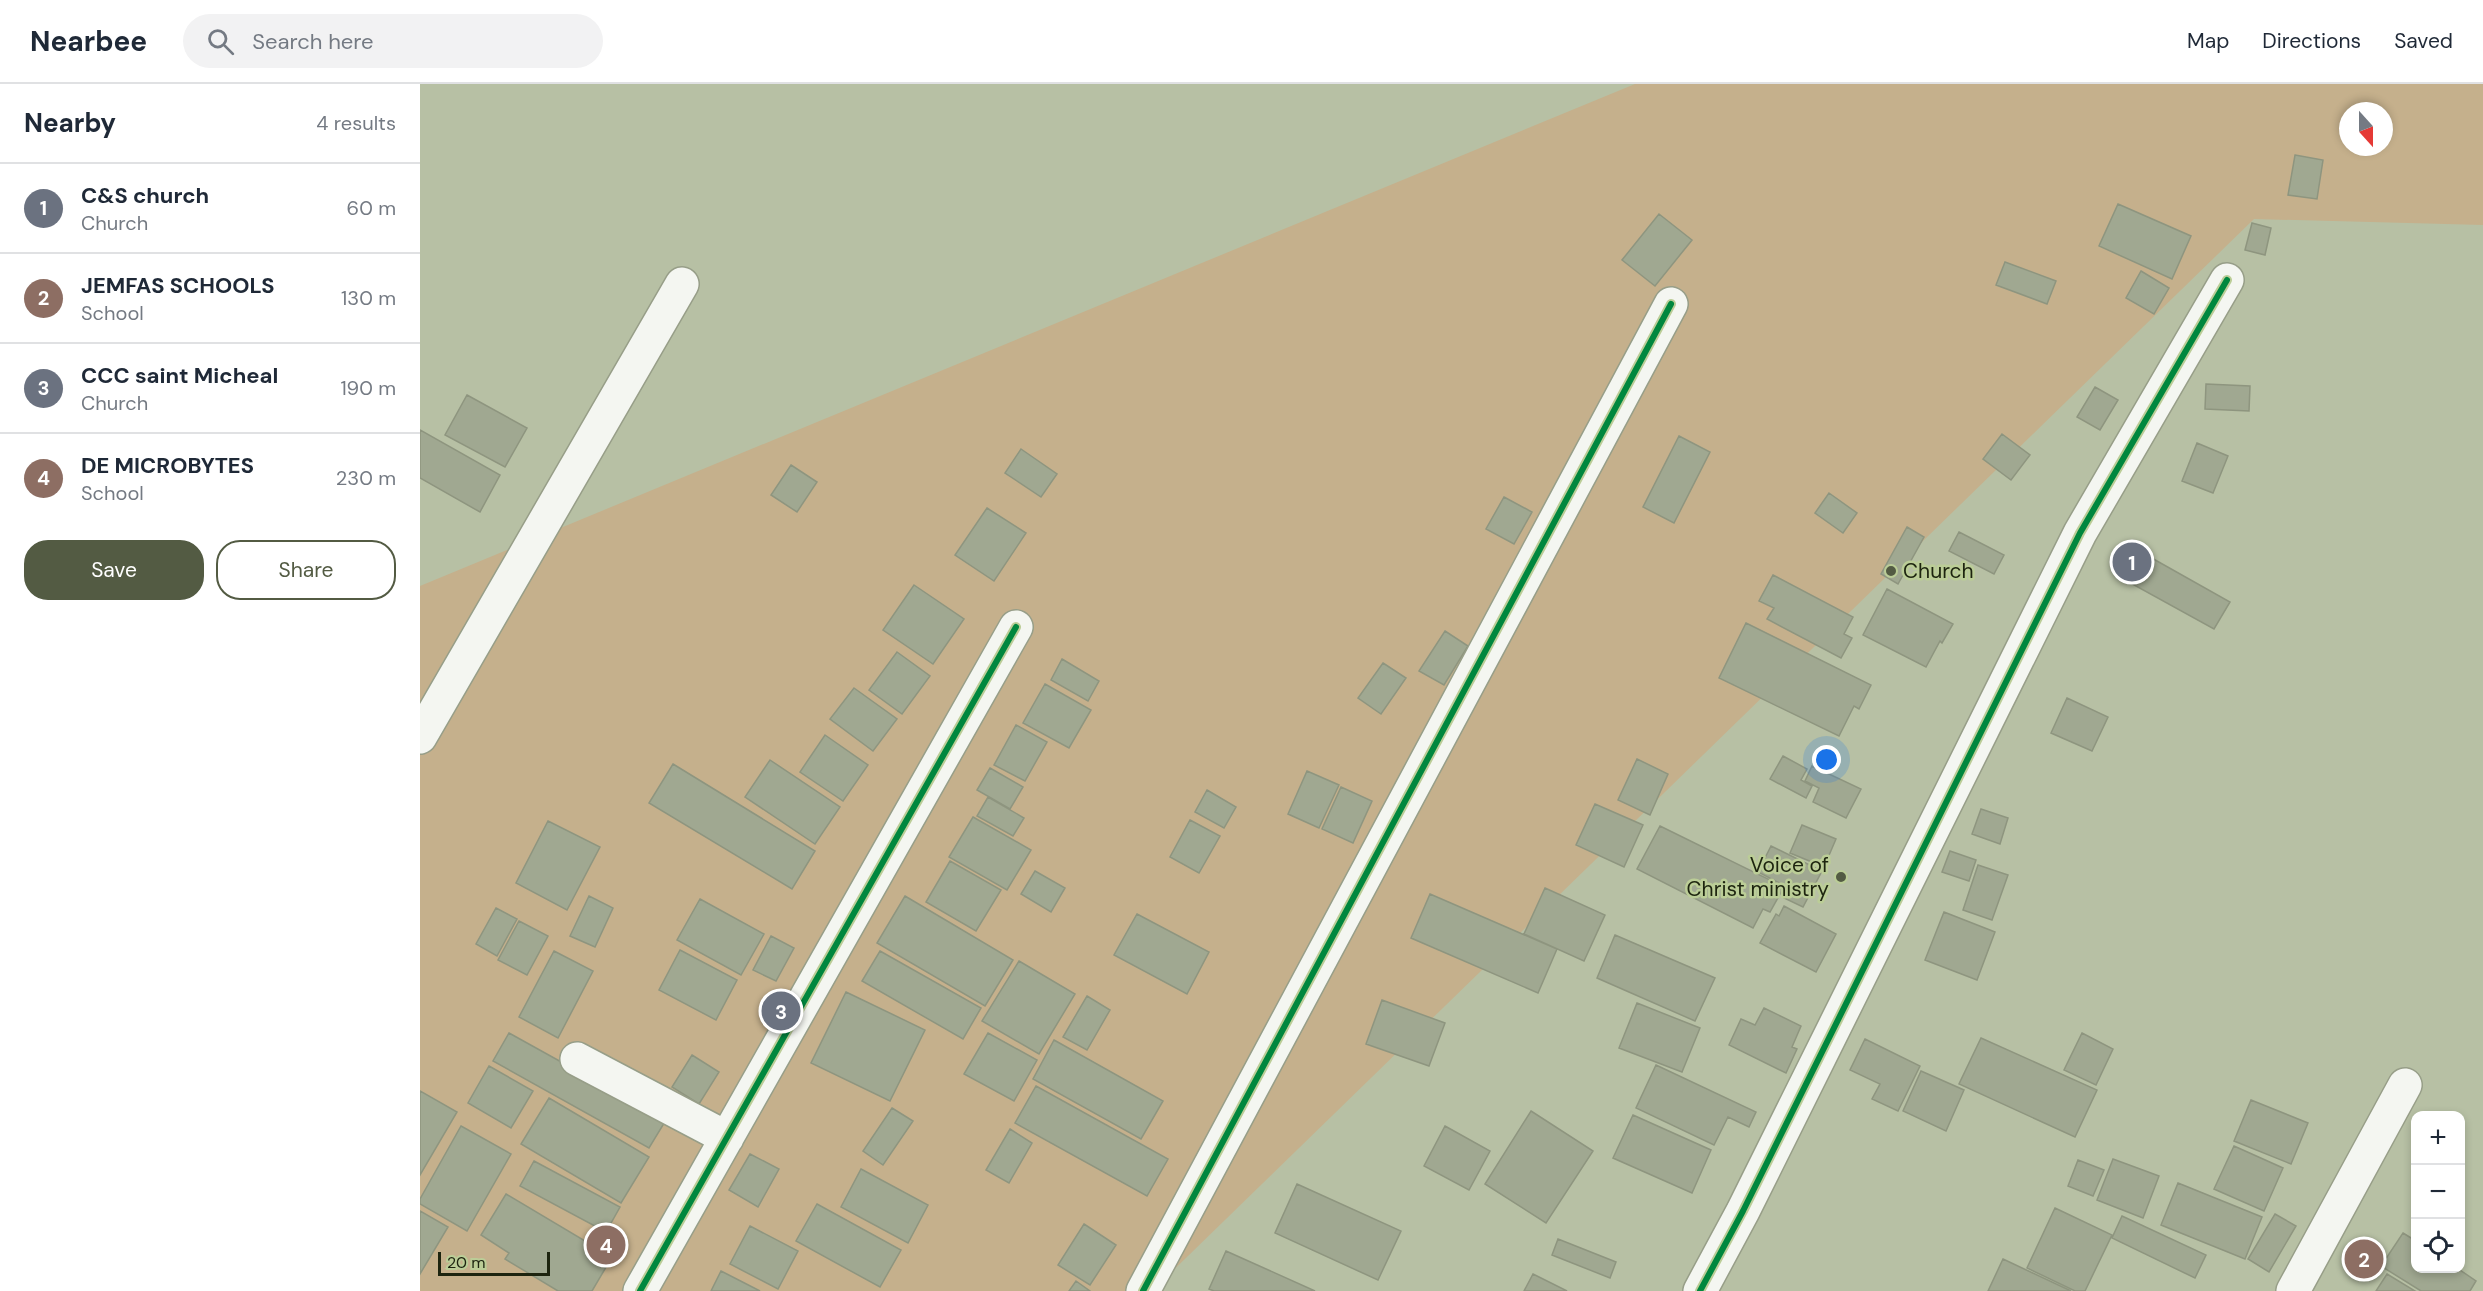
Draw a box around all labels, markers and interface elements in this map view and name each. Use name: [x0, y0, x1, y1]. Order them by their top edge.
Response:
search box: [183, 14, 603, 68]
text: Nearbee: [30, 23, 147, 60]
icon: search: [204, 25, 237, 58]
text: Search here: [252, 27, 374, 56]
text: Map: [2187, 27, 2229, 55]
text: Directions: [2262, 27, 2361, 55]
text: Saved: [2394, 27, 2453, 55]
north arrow: [2339, 102, 2393, 156]
text: Nearby: [24, 106, 116, 140]
text: 4 results: [316, 110, 396, 136]
text: C&S church: [81, 181, 209, 210]
text: 1: [40, 195, 47, 221]
text: 60 m: [347, 195, 396, 221]
text: Church: [81, 210, 148, 236]
text: JEMFAS SCHOOLS: [81, 271, 274, 300]
text: 2: [38, 285, 49, 311]
text: 130 m: [341, 285, 396, 311]
text: School: [81, 300, 144, 326]
text: CCC saint Micheal: [81, 361, 278, 390]
text: 3: [37, 375, 50, 401]
text: 190 m: [340, 375, 396, 401]
text: Church: [81, 390, 148, 416]
text: DE MICROBYTES: [81, 451, 254, 480]
text: 4: [37, 465, 50, 491]
text: 230 m: [336, 465, 396, 491]
text: School: [81, 480, 144, 506]
button: Save: [24, 540, 204, 600]
button: Share: [216, 540, 396, 600]
pin: 1: [2112, 540, 2152, 584]
place label: Church: [1903, 557, 1974, 585]
marker: Church: [1884, 564, 1898, 578]
your location: [1812, 745, 1841, 774]
place label: Voice of Christ ministry: [1687, 851, 1829, 903]
marker: Voice of Christ ministry: [1834, 870, 1848, 884]
pin: 3: [762, 988, 800, 1034]
map controls: [2411, 1111, 2465, 1273]
button: +: [2411, 1111, 2465, 1165]
button: −: [2411, 1165, 2465, 1219]
button: locate: [2411, 1219, 2465, 1273]
pin: 4: [586, 1222, 626, 1268]
pin: 2: [2344, 1236, 2384, 1282]
scale bar: [438, 1249, 550, 1276]
text: 20 m: [447, 1252, 486, 1273]

